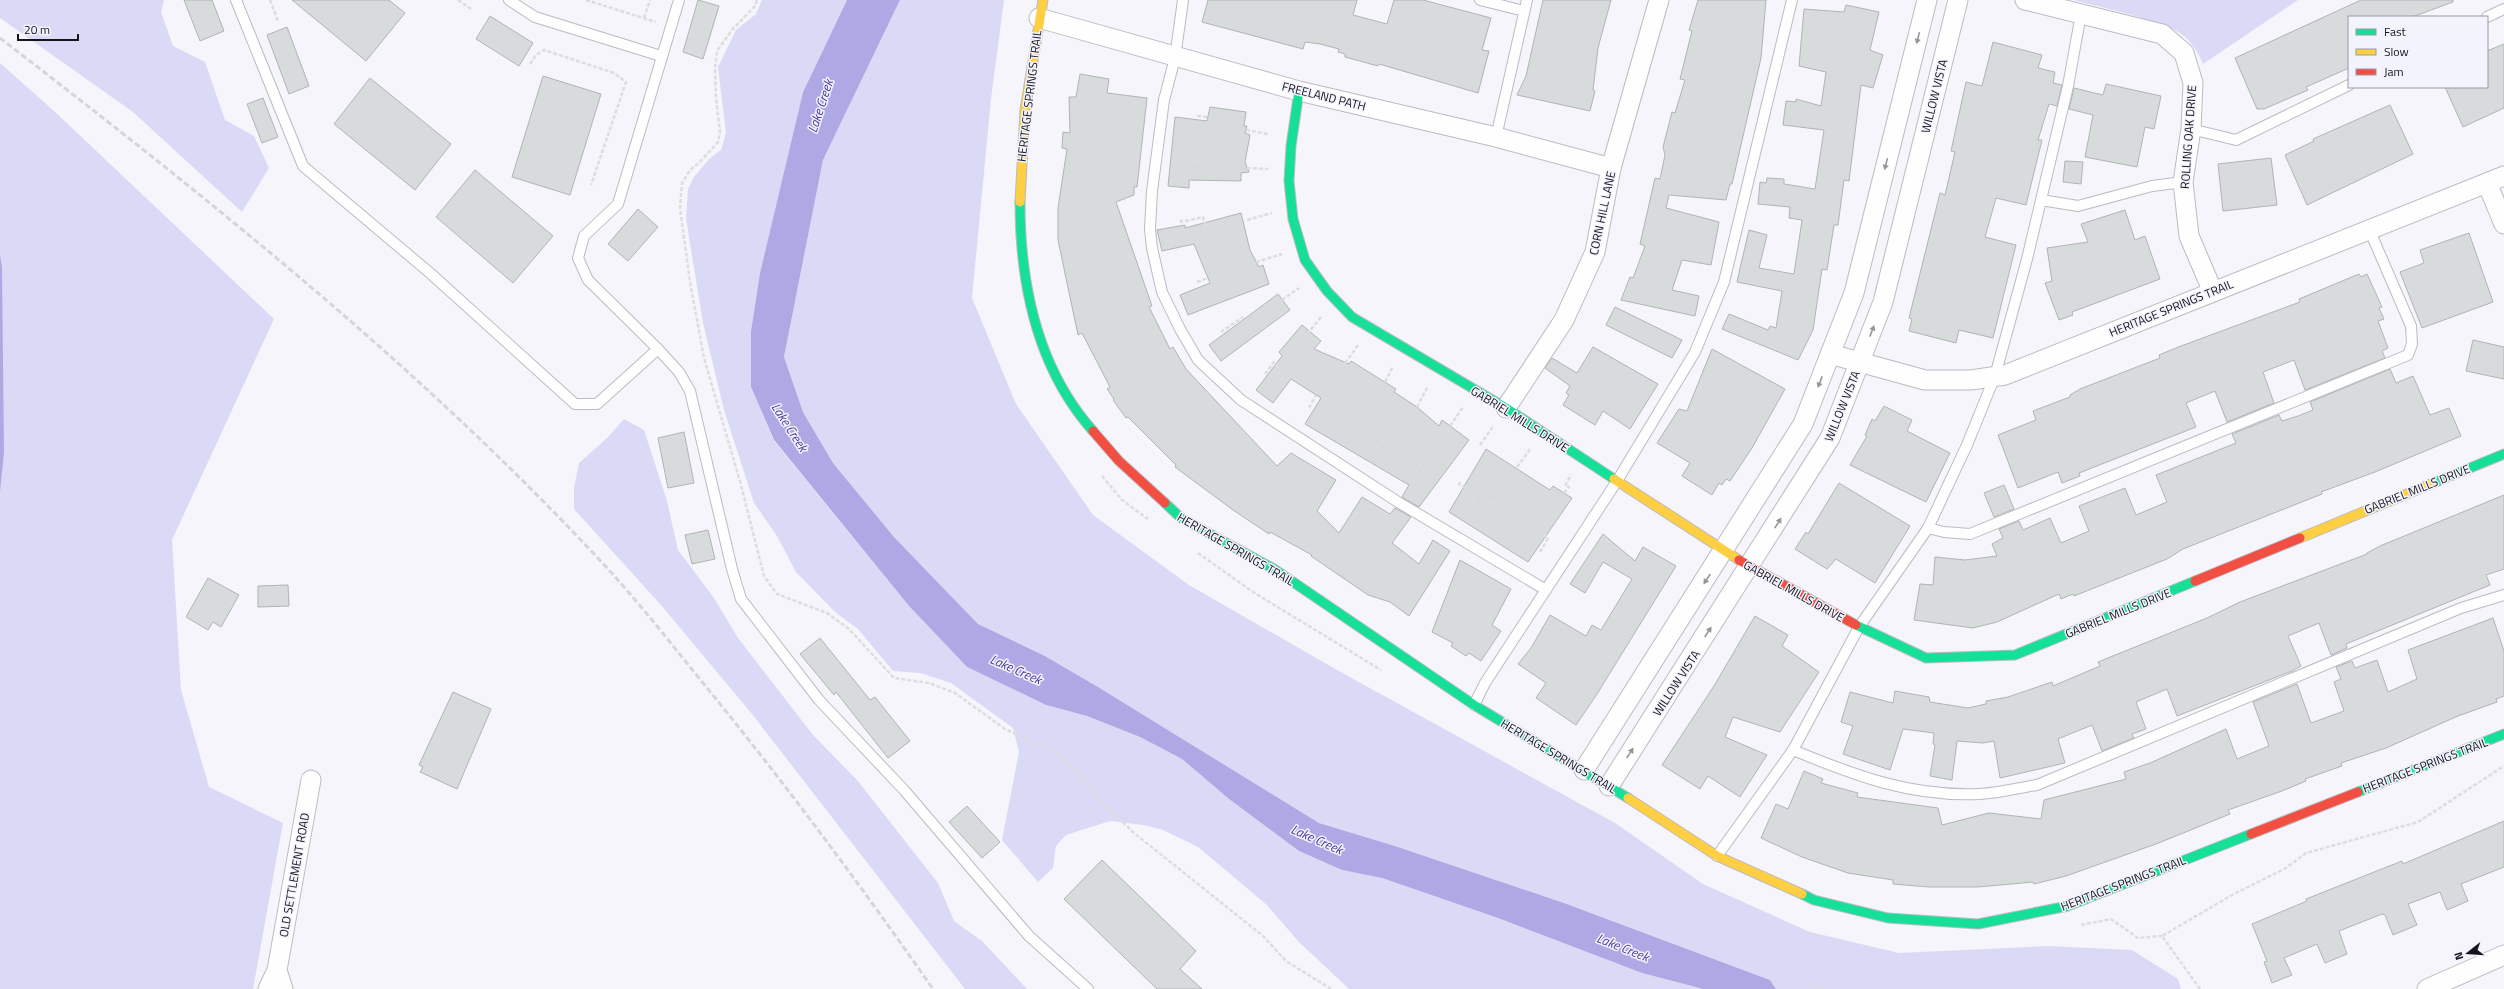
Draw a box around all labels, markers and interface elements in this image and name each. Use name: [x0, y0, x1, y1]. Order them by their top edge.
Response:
scale bar: [18, 16, 78, 42]
legend: [2348, 16, 2488, 88]
text: 20 m: [24, 20, 50, 39]
text: Fast: [2384, 22, 2407, 41]
street label: HERITAGE SPRINGS TRAIL: [1011, 29, 1047, 163]
one-way arrow: [1915, 32, 1921, 44]
text: Slow: [2384, 42, 2409, 61]
street label: WILLOW VISTA: [1916, 57, 1952, 135]
text: Jam: [2384, 62, 2404, 81]
water label: Lake Creek: [802, 75, 839, 135]
street label: FREELAND PATH: [1280, 76, 1368, 116]
street label: ROLLING OAK DRIVE: [2175, 84, 2201, 190]
one-way arrow: [1883, 158, 1889, 170]
street label: CORN HILL LANE: [1584, 169, 1620, 257]
street label: HERITAGE SPRINGS TRAIL: [2106, 274, 2236, 342]
one-way arrow: [1869, 325, 1875, 337]
street label: WILLOW VISTA: [1819, 368, 1865, 444]
one-way arrow: [1816, 376, 1822, 388]
street label: GABRIEL MILLS DRIVE: [1467, 381, 1573, 457]
water label: Lake Creek: [767, 399, 815, 457]
street label: GABRIEL MILLS DRIVE: [2361, 459, 2473, 519]
street label: HERITAGE SPRINGS TRAIL: [1174, 508, 1298, 590]
one-way arrow: [1774, 518, 1782, 528]
street label: GABRIEL MILLS DRIVE: [1740, 555, 1848, 627]
one-way arrow: [1703, 574, 1711, 584]
street label: GABRIEL MILLS DRIVE: [2062, 583, 2174, 643]
one-way arrow: [1705, 627, 1712, 638]
street label: WILLOW VISTA: [1648, 646, 1704, 720]
water label: Lake Creek: [987, 649, 1047, 690]
street label: HERITAGE SPRINGS TRAIL: [1497, 714, 1621, 798]
street label: HERITAGE SPRINGS TRAIL: [2360, 732, 2491, 798]
one-way arrow: [1627, 748, 1634, 759]
street label: OLD SETTLEMENT ROAD: [274, 811, 314, 939]
water label: Lake Creek: [1288, 819, 1348, 860]
street label: HERITAGE SPRINGS TRAIL: [2058, 850, 2189, 916]
water label: Lake Creek: [1594, 927, 1654, 967]
north arrow: [2448, 933, 2488, 973]
text: N: [2450, 950, 2467, 962]

